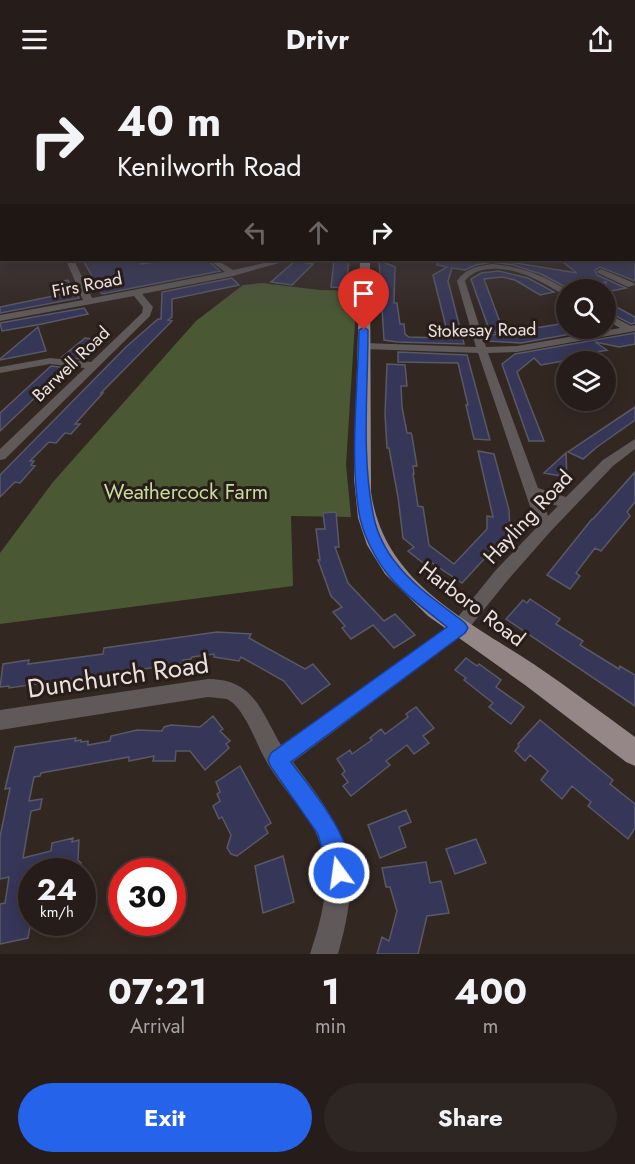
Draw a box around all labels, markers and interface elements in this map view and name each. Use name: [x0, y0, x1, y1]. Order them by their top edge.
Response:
text: Drivr: [286, 20, 349, 59]
icon: menu: [18, 23, 51, 56]
icon: share: [584, 23, 617, 56]
text: 40 m: [117, 91, 221, 152]
icon: right: [18, 102, 96, 180]
text: Kenilworth Road: [117, 147, 302, 186]
icon: left: [239, 216, 272, 249]
icon: ahead: [302, 216, 335, 249]
icon: right: [365, 216, 398, 249]
street label: Firs Road: [50, 265, 124, 305]
pin: [338, 268, 389, 330]
icon: arrive: [347, 277, 380, 310]
map controls: [556, 279, 616, 411]
button: search: [556, 279, 616, 339]
street label: Stokesay Road: [427, 316, 537, 344]
street label: Barwell Road: [26, 320, 116, 408]
button: layers: [556, 351, 616, 411]
street label: Hayling Road: [476, 463, 580, 571]
park label: Weathercock Farm: [104, 477, 268, 507]
street label: Harboro Road: [413, 554, 531, 654]
street label: Dunchurch Road: [25, 644, 211, 708]
position arrow: [307, 841, 371, 905]
speed limit sign: 30: [108, 858, 186, 936]
text: 24: [37, 868, 77, 911]
text: km/h: [40, 901, 74, 923]
text: 07:21: [108, 965, 207, 1017]
text: 1: [321, 965, 340, 1017]
text: 400: [454, 965, 527, 1017]
text: Arrival: [130, 1012, 185, 1041]
text: min: [315, 1012, 346, 1041]
text: m: [483, 1012, 498, 1041]
button: Exit: [18, 1083, 312, 1152]
button: Share: [324, 1083, 617, 1152]

